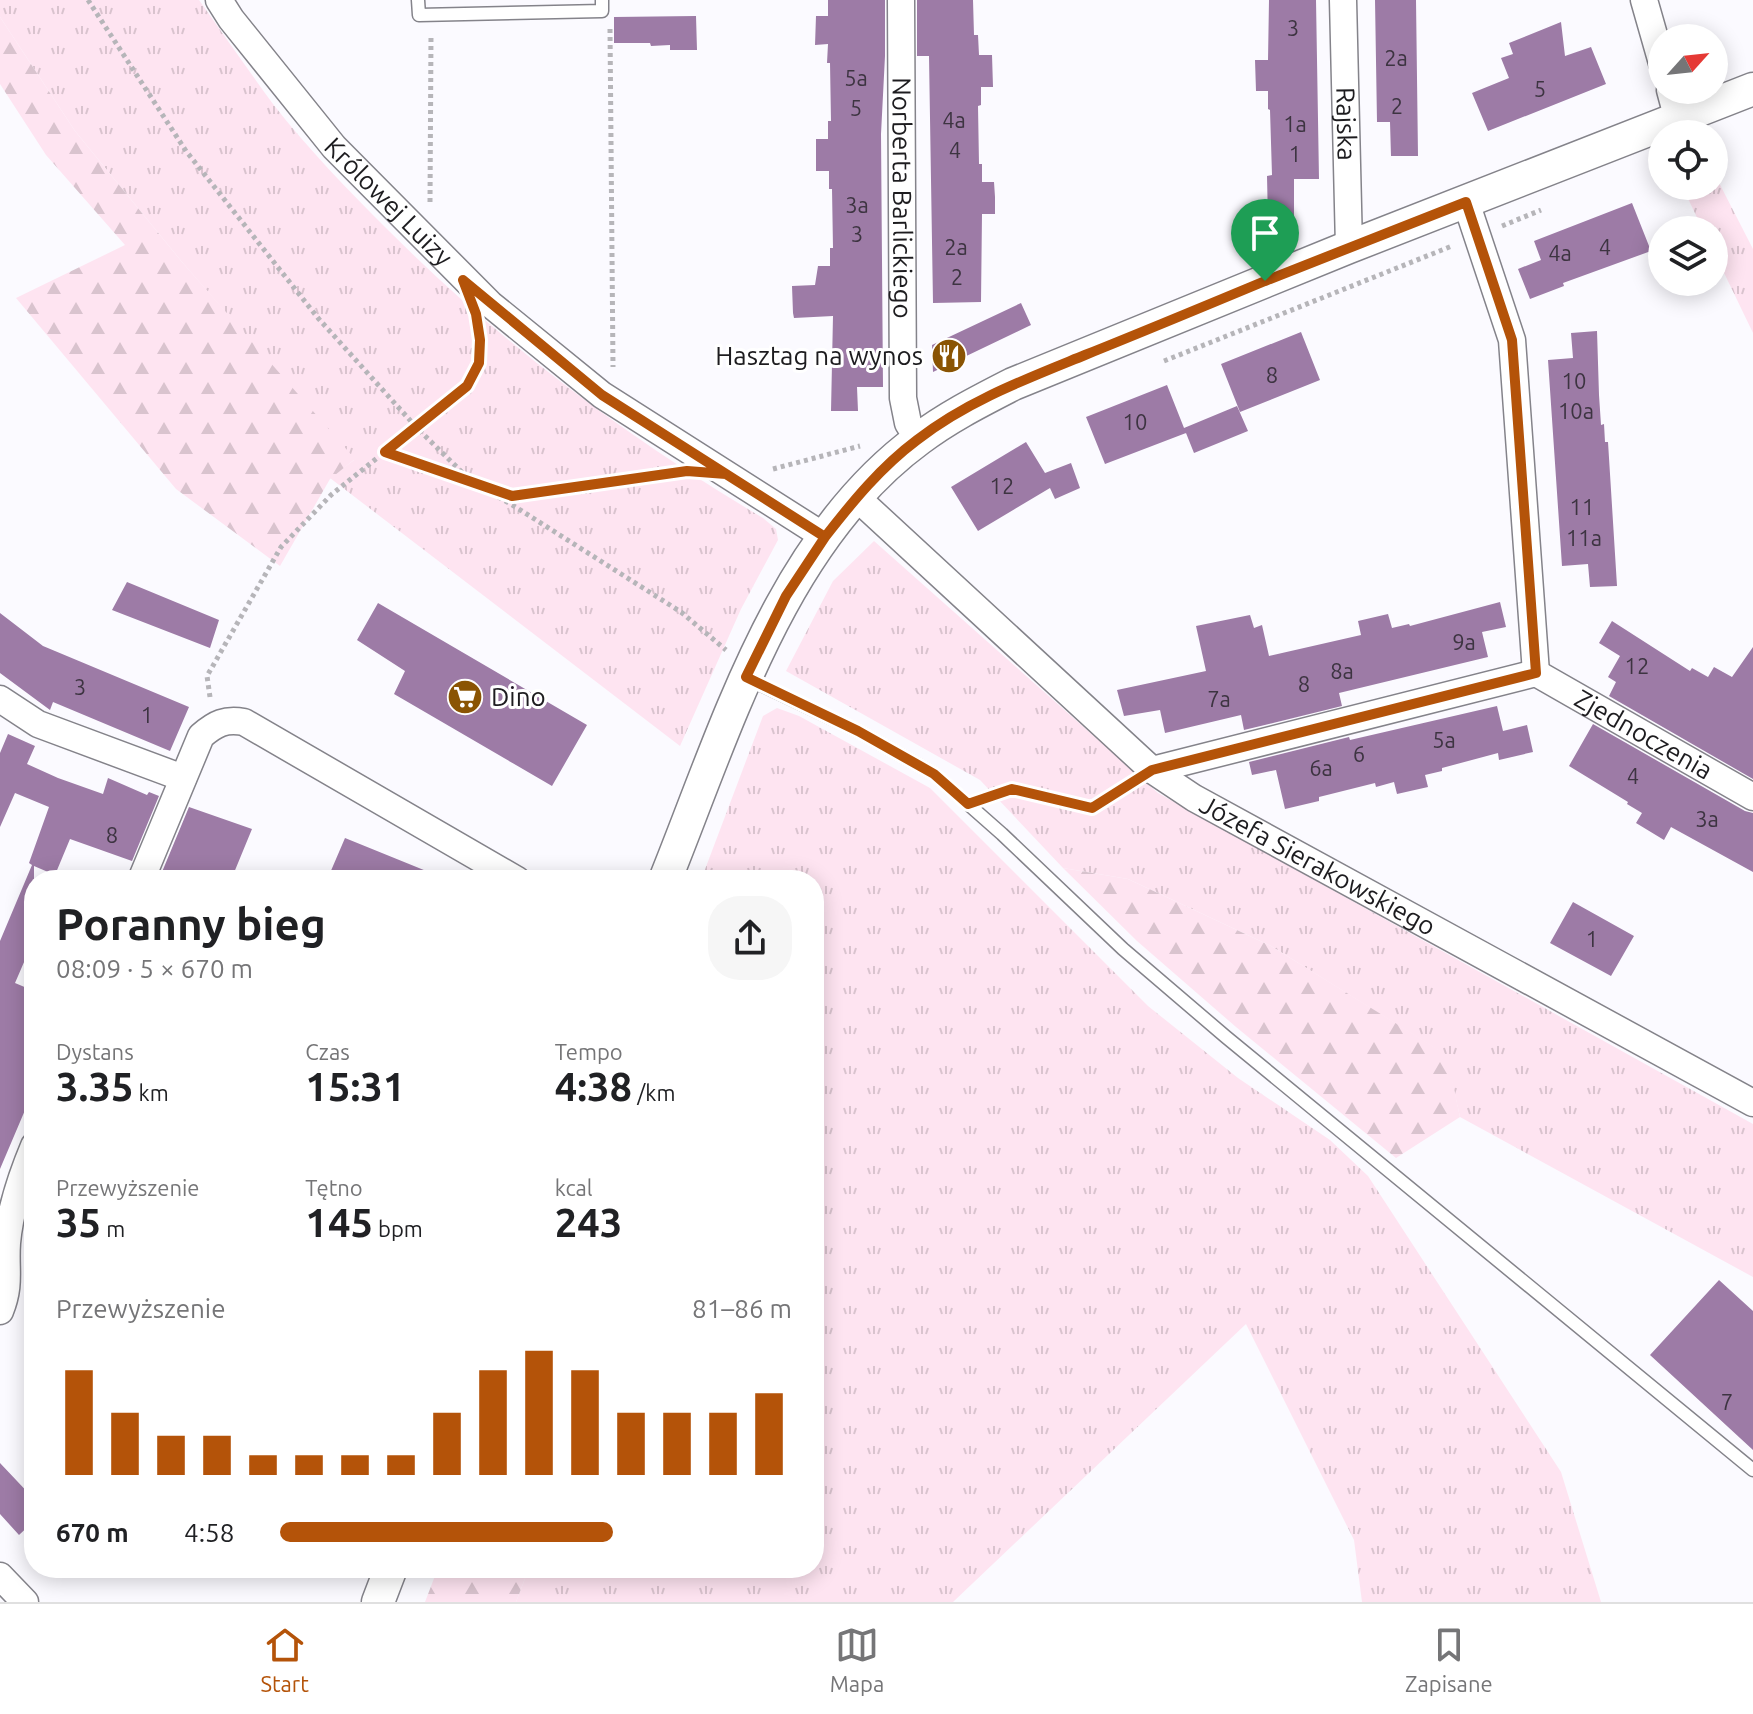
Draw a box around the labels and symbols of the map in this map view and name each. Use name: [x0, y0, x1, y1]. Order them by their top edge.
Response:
house number: 3: [1287, 15, 1299, 40]
north arrow: [1648, 24, 1728, 104]
house number: 2a: [1384, 45, 1408, 70]
house number: 5a: [844, 65, 868, 90]
house number: 5: [1534, 76, 1546, 101]
street label: Norberta Barlickiego: [887, 77, 918, 319]
street label: Rajska: [1331, 87, 1362, 161]
house number: 2: [1391, 93, 1403, 118]
house number: 5: [850, 95, 862, 120]
house number: 4a: [942, 107, 966, 132]
house number: 1a: [1283, 111, 1307, 136]
street label: Królowej Luizy: [319, 131, 459, 271]
house number: 4: [949, 137, 961, 162]
house number: 1: [1289, 141, 1301, 166]
house number: 3a: [845, 192, 869, 217]
pin: [1231, 199, 1299, 281]
house number: 3: [851, 221, 863, 246]
house number: 2a: [944, 234, 968, 259]
house number: 4: [1599, 234, 1611, 259]
house number: 4a: [1548, 240, 1572, 265]
house number: 2: [951, 264, 963, 289]
restaurant icon: Hasztag na wynos: [930, 337, 968, 375]
place label: Hasztag na wynos: [715, 341, 923, 370]
house number: 8: [1266, 362, 1278, 387]
house number: 10: [1562, 368, 1586, 393]
house number: 10a: [1558, 398, 1594, 423]
house number: 10: [1123, 409, 1147, 434]
house number: 12: [990, 473, 1014, 498]
house number: 11: [1570, 494, 1594, 519]
house number: 11a: [1566, 525, 1602, 550]
house number: 9a: [1452, 629, 1476, 654]
house number: 12: [1625, 653, 1649, 678]
house number: 8a: [1330, 658, 1354, 683]
house number: 8: [1298, 671, 1310, 696]
house number: 3: [74, 674, 86, 699]
supermarket icon: Dino: [446, 678, 484, 716]
place label: Dino: [491, 682, 546, 711]
street label: Zjednoczenia: [1570, 683, 1718, 785]
house number: 7a: [1207, 686, 1231, 711]
house number: 1: [141, 702, 153, 727]
house number: 5a: [1432, 727, 1456, 752]
house number: 6: [1353, 741, 1365, 766]
house number: 6a: [1309, 755, 1333, 780]
house number: 4: [1627, 763, 1639, 788]
street label: Józefa Sierakowskiego: [1195, 789, 1441, 941]
house number: 3a: [1695, 806, 1719, 831]
house number: 8: [106, 822, 118, 847]
house number: 1: [1586, 926, 1598, 951]
house number: 7: [1721, 1389, 1733, 1414]

